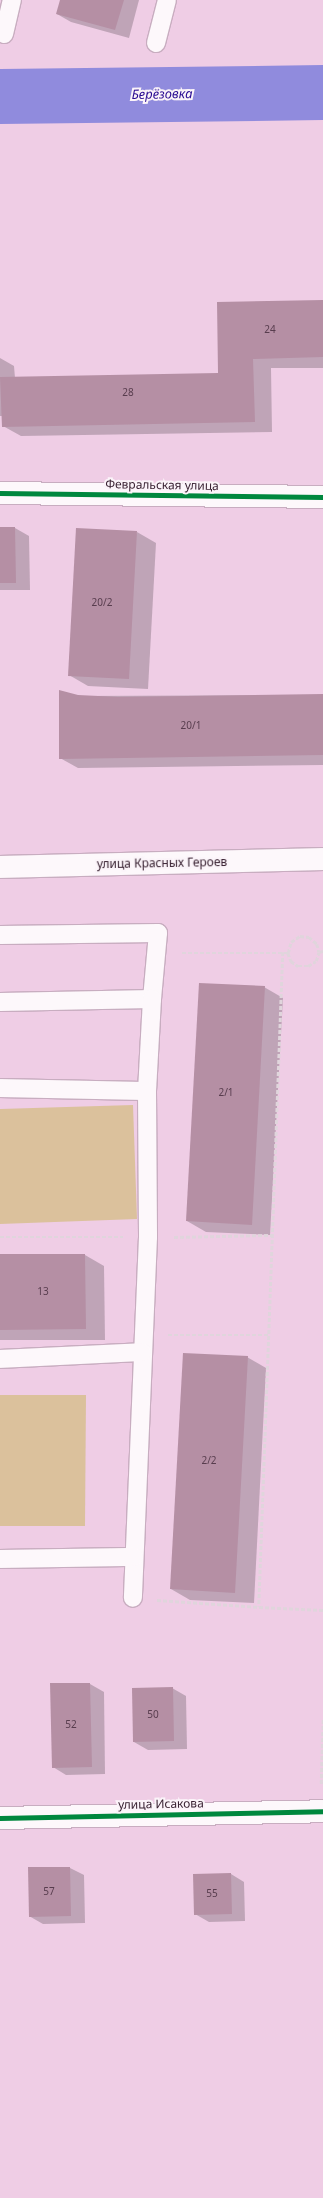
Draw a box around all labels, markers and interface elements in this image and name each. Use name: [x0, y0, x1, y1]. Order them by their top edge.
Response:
water label: Берёзовка: [131, 86, 193, 102]
house number: 24: [264, 324, 276, 336]
house number: 28: [122, 387, 134, 399]
street label: Февральская улица: [105, 477, 219, 493]
house number: 20/2: [92, 597, 112, 609]
house number: 20/1: [181, 720, 201, 732]
street label: улица Красных Героев: [97, 855, 227, 871]
house number: 2/1: [218, 1087, 234, 1099]
house number: 13: [37, 1286, 49, 1298]
house number: 2/2: [201, 1455, 217, 1467]
house number: 50: [147, 1709, 159, 1721]
house number: 52: [65, 1719, 77, 1731]
street label: улица Исакова: [118, 1796, 204, 1812]
house number: 57: [43, 1886, 55, 1898]
house number: 55: [206, 1888, 218, 1900]

